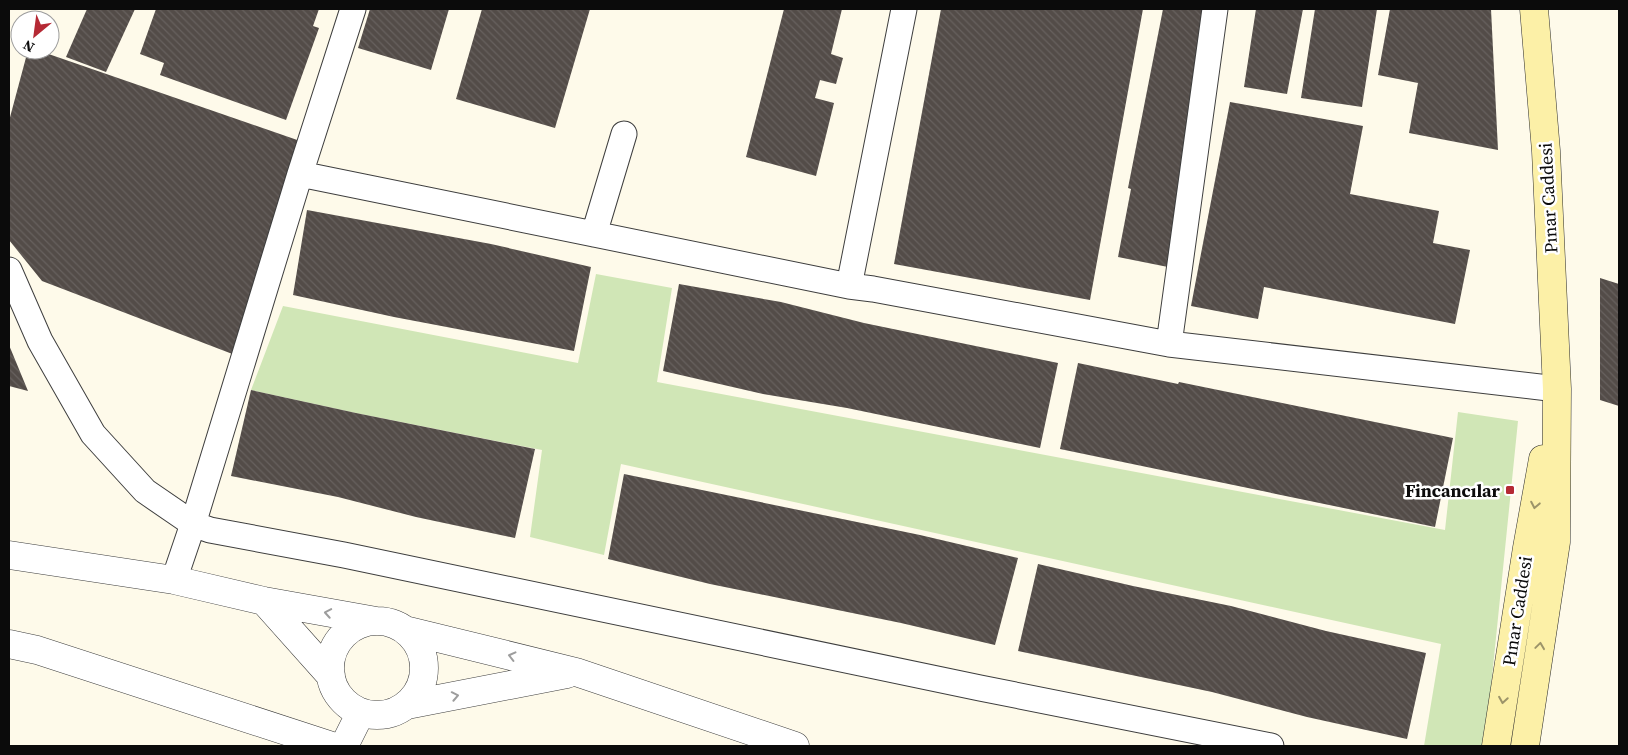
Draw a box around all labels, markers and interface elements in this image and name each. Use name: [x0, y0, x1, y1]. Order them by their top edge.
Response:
north arrow: [10, 10, 60, 60]
text: N: [19, 35, 38, 58]
street label: Pınar Caddesi: [1533, 142, 1563, 254]
place label: Fincancılar: [1405, 478, 1501, 503]
marker: Fincancılar: [1504, 484, 1516, 496]
one-way arrow: [1530, 501, 1540, 510]
street label: Pınar Caddesi: [1496, 554, 1538, 668]
one-way arrow: [324, 608, 333, 618]
one-way arrow: [1535, 642, 1545, 650]
one-way arrow: [508, 652, 516, 662]
one-way arrow: [450, 691, 459, 702]
one-way arrow: [1498, 697, 1509, 705]

